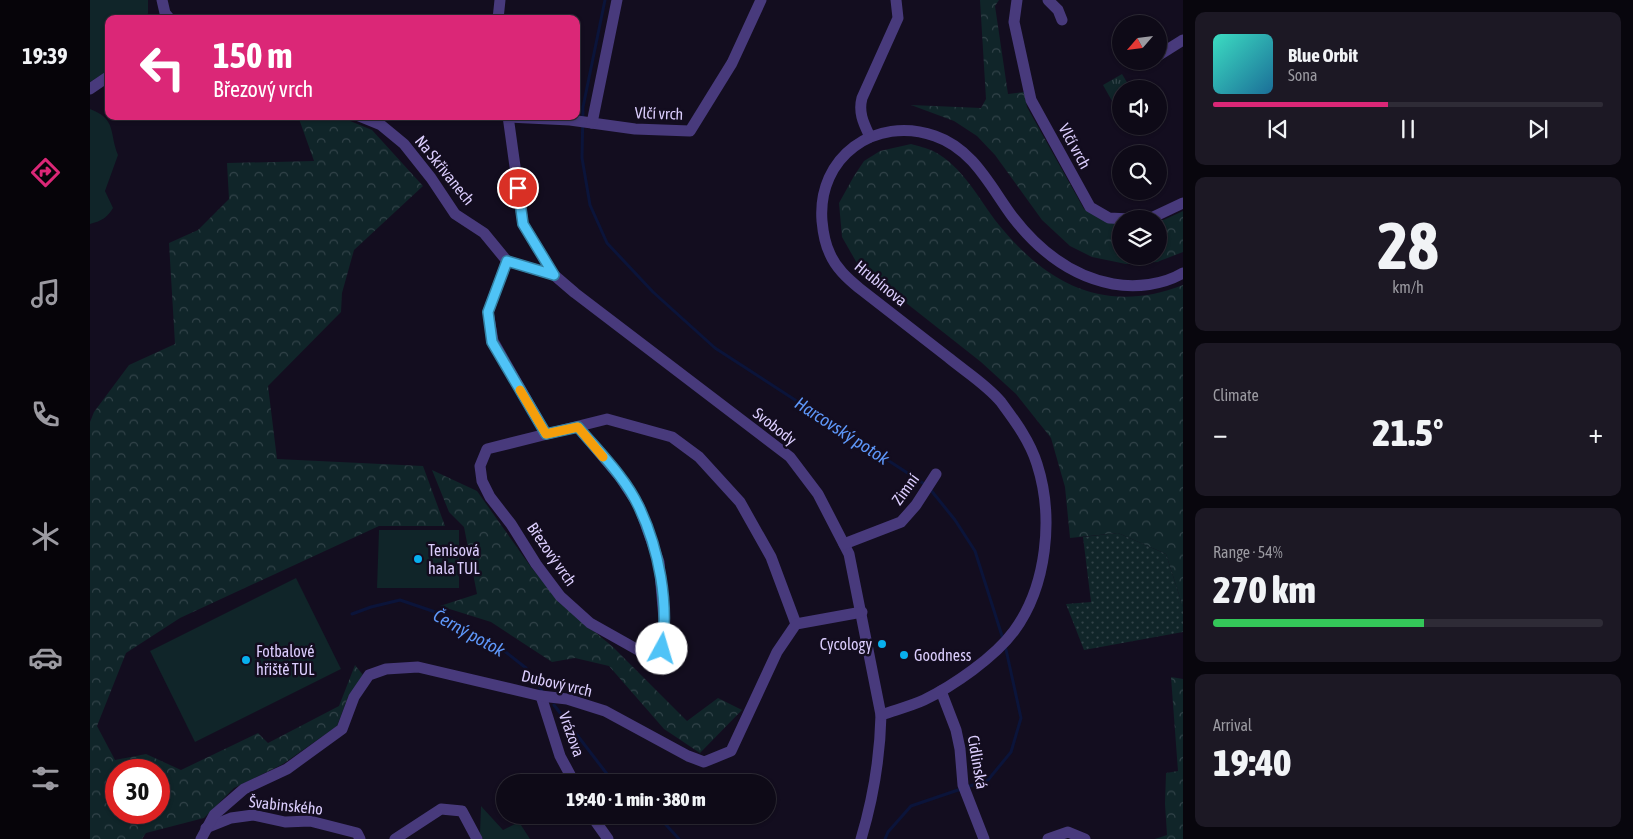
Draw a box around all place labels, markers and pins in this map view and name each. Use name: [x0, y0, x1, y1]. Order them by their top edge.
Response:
pin: [497, 167, 539, 209]
place label: Tenisová hala TUL: [428, 541, 481, 577]
marker: Tenisová hala TUL: [412, 553, 424, 565]
place label: Cycology: [820, 635, 872, 654]
marker: Cycology: [876, 638, 888, 650]
place label: Fotbalové hřiště TUL: [256, 642, 315, 678]
place label: Goodness: [914, 646, 972, 664]
marker: Goodness: [898, 649, 910, 661]
marker: Fotbalové hřiště TUL: [240, 654, 252, 666]

